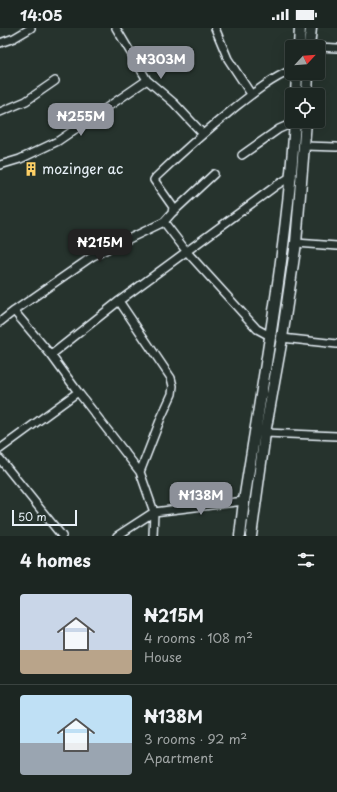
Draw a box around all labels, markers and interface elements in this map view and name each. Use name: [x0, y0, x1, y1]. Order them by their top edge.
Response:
text: 14:05: [20, 3, 63, 26]
north arrow: [285, 40, 325, 80]
map controls: [285, 40, 325, 128]
pin: ₦303M: [133, 46, 189, 80]
text: ₦303M: [136, 49, 186, 68]
button: locate: [285, 88, 325, 128]
pin: ₦255M: [53, 103, 109, 137]
text: ₦255M: [57, 106, 105, 125]
place label: mozinger ac: [42, 158, 123, 179]
building icon: mozinger ac: [23, 161, 39, 177]
pin: ₦215M: [72, 229, 128, 263]
text: ₦215M: [77, 232, 123, 251]
pin: ₦138M: [173, 482, 229, 516]
text: ₦138M: [179, 485, 223, 504]
scale bar: [12, 508, 77, 527]
text: 50 m: [18, 508, 47, 525]
text: 4 homes: [20, 547, 91, 573]
icon: filters: [295, 549, 317, 571]
text: ₦215M: [144, 602, 204, 628]
icon: home: [52, 610, 100, 658]
text: 4 rooms · 108 m²: [144, 628, 253, 647]
text: House: [144, 647, 182, 666]
text: ₦138M: [144, 703, 203, 729]
icon: home: [52, 711, 100, 759]
text: 3 rooms · 92 m²: [144, 729, 247, 748]
text: Apartment: [144, 748, 213, 767]

